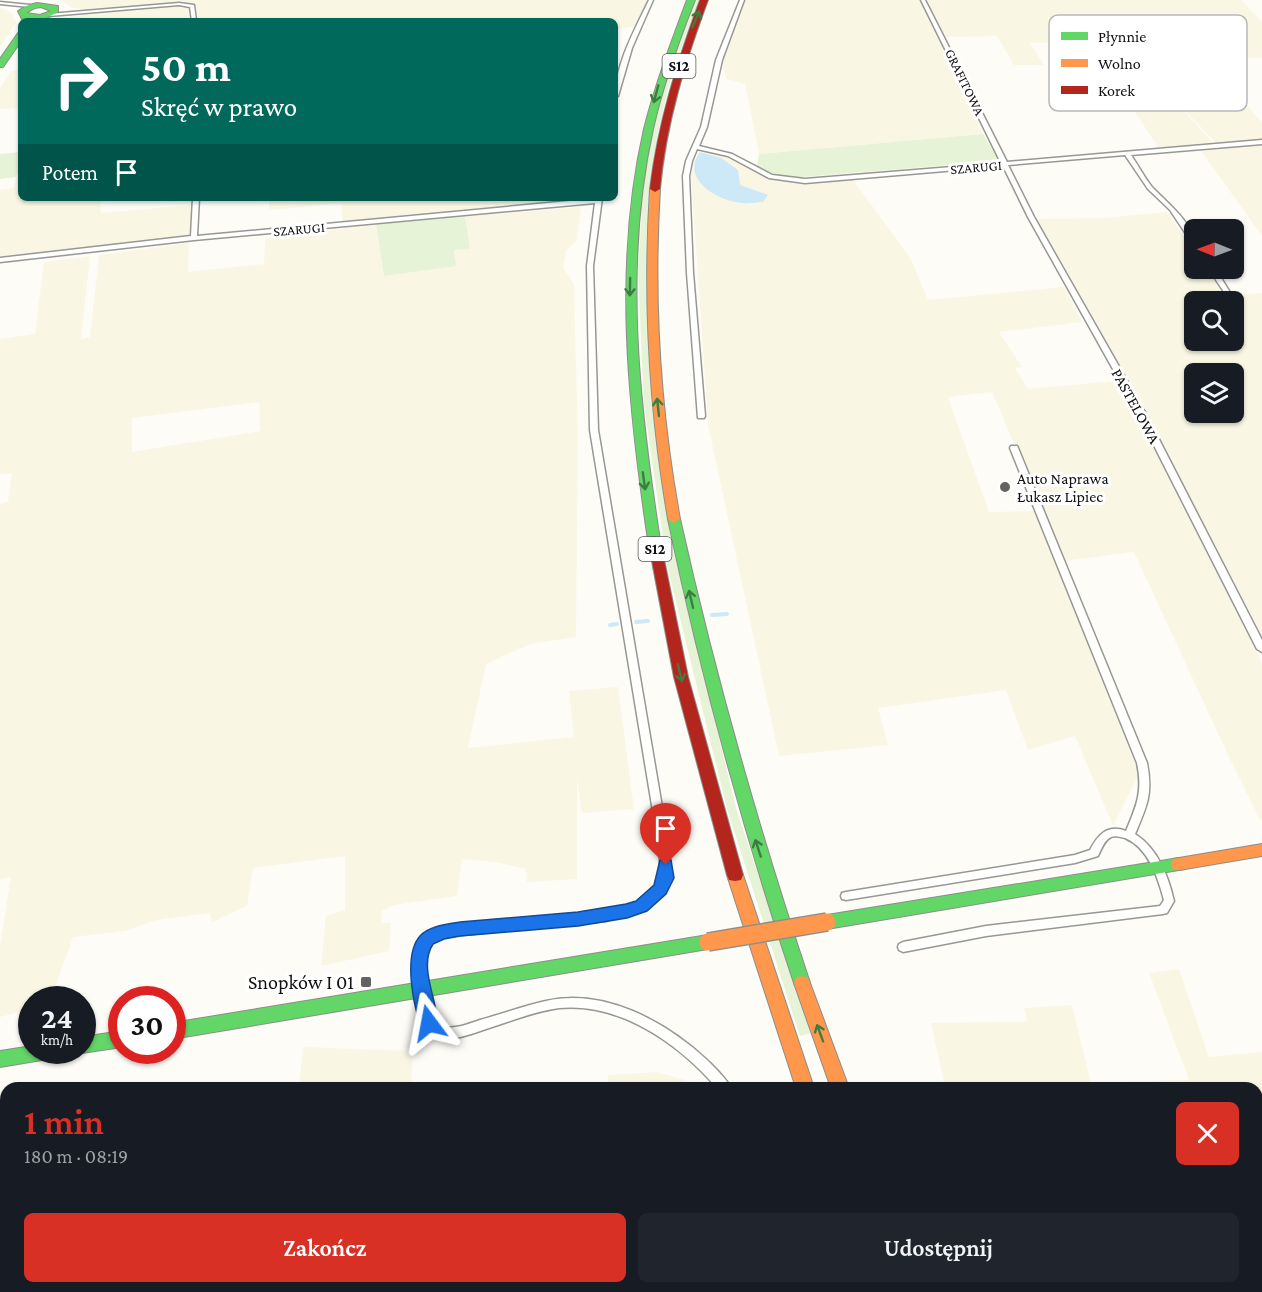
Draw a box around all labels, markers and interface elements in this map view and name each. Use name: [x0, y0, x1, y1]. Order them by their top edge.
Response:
one-way arrow: [691, 10, 702, 29]
legend: [1049, 15, 1247, 111]
text: Płynnie: [1098, 28, 1146, 46]
icon: right: [42, 42, 120, 120]
text: 50 m: [141, 43, 231, 90]
street label: GRAFITOWA: [942, 46, 988, 118]
road number: S12: [662, 54, 696, 78]
text: Wolno: [1098, 55, 1141, 72]
text: Korek: [1098, 82, 1135, 99]
one-way arrow: [650, 84, 662, 103]
text: Skręć w prawo: [141, 92, 297, 122]
icon: arrive: [110, 156, 143, 189]
street label: SZARUGI: [950, 157, 1002, 177]
text: Potem: [42, 160, 98, 185]
street label: SZARUGI: [273, 219, 325, 239]
north arrow: [1184, 219, 1244, 279]
map controls: [1184, 219, 1244, 423]
one-way arrow: [624, 276, 636, 296]
button: search: [1184, 291, 1244, 351]
button: layers: [1184, 363, 1244, 423]
street label: PASTELOWA: [1108, 366, 1164, 447]
one-way arrow: [652, 397, 663, 417]
place label: Auto Naprawa Łukasz Lipiec: [1017, 470, 1109, 506]
one-way arrow: [638, 471, 649, 490]
marker: Auto Naprawa Łukasz Lipiec: [998, 480, 1012, 494]
road number: S12: [638, 537, 672, 561]
one-way arrow: [684, 589, 696, 608]
one-way arrow: [675, 663, 687, 682]
pin: [640, 803, 691, 865]
icon: arrive: [649, 812, 682, 845]
one-way arrow: [752, 839, 763, 858]
place label: Snopków I 01: [248, 971, 354, 994]
marker: Snopków I 01: [359, 975, 373, 989]
speed limit sign: 30: [108, 986, 186, 1064]
position arrow: [397, 991, 461, 1055]
text: 24: [41, 1001, 73, 1034]
one-way arrow: [814, 1024, 825, 1042]
text: km/h: [41, 1032, 73, 1048]
text: 1 min: [24, 1102, 104, 1142]
button: close: [1176, 1102, 1239, 1165]
text: 180 m · 08:19: [24, 1145, 128, 1167]
button: Zakończ: [24, 1213, 626, 1282]
button: Udostępnij: [638, 1213, 1239, 1282]

